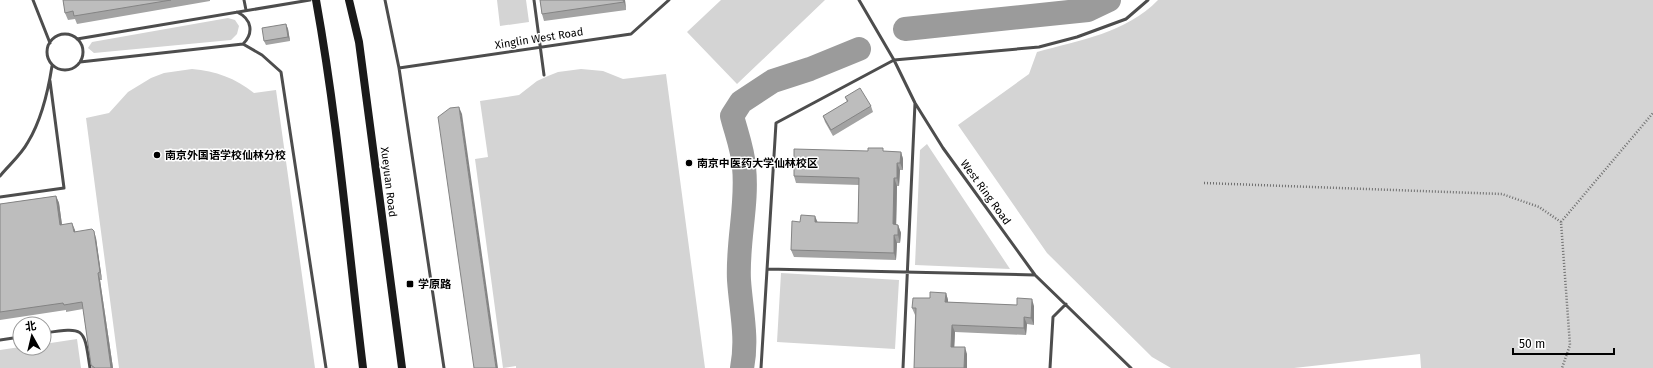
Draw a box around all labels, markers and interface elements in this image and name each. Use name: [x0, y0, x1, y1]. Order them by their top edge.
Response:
street label: Xinglin West Road: [494, 25, 584, 52]
street label: Xueyuan Road: [378, 146, 399, 218]
place label: 南京外国语学校仙林分校: [165, 149, 286, 162]
marker: 南京外国语学校仙林分校: [152, 150, 162, 160]
place label: 南京中医药大学仙林校区: [697, 157, 818, 170]
street label: West Ring Road: [958, 157, 1014, 227]
marker: 南京中医药大学仙林校区: [684, 158, 694, 168]
place label: 学原路: [418, 278, 452, 291]
marker: 学原路: [405, 279, 415, 289]
north arrow: [12, 316, 52, 356]
text: 北: [24, 319, 37, 334]
scale bar: [1513, 330, 1614, 356]
text: 50 m: [1519, 337, 1545, 351]

